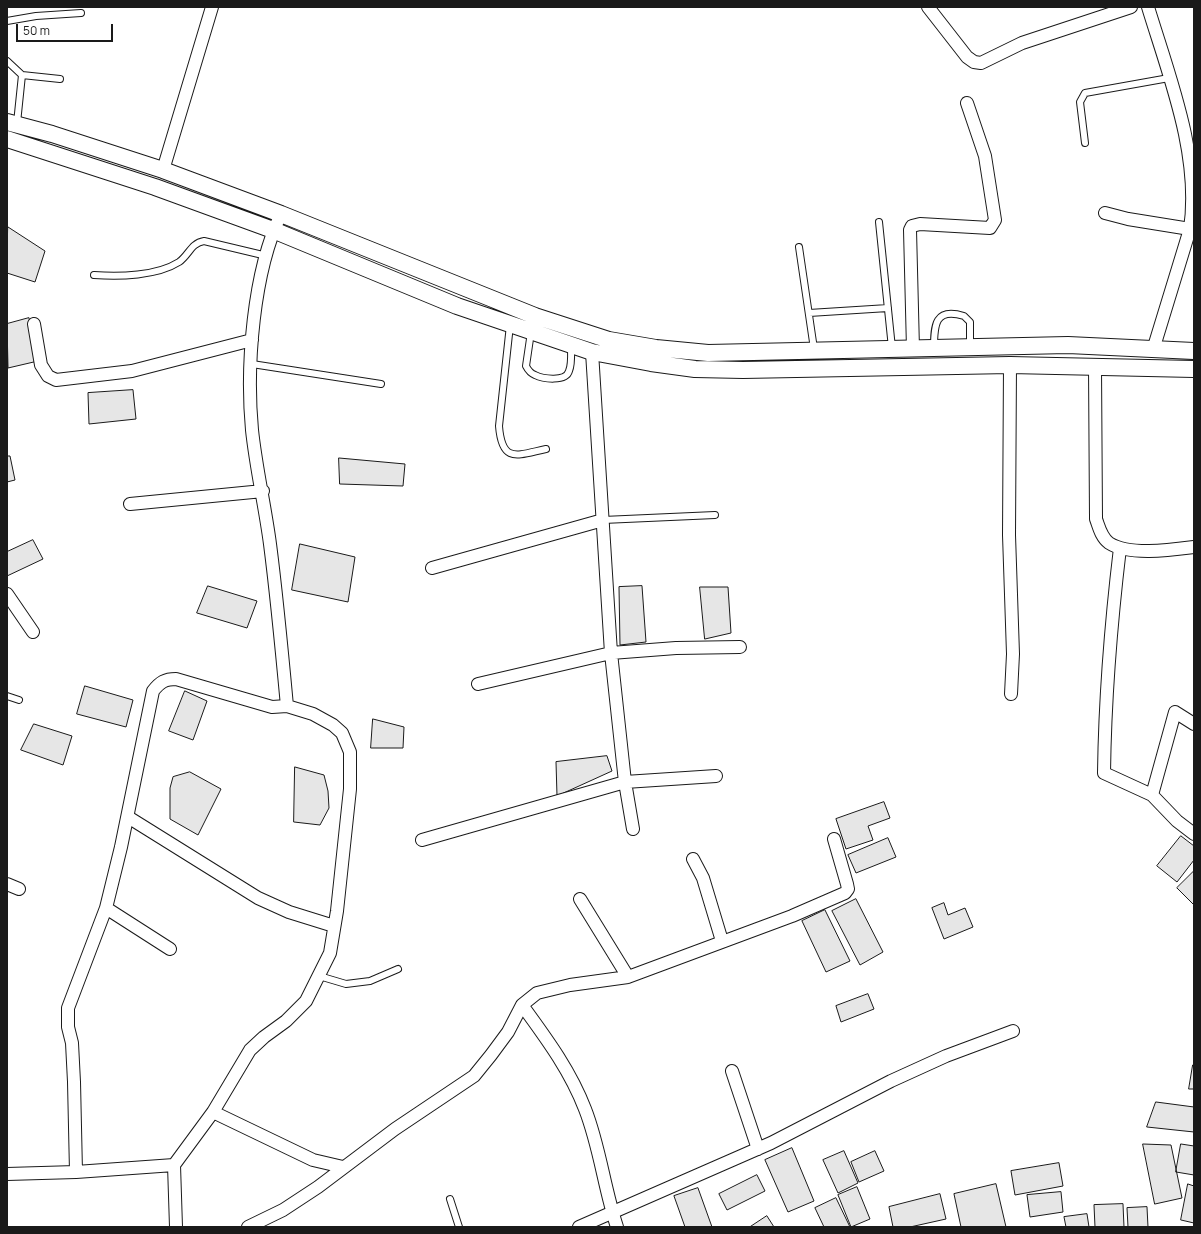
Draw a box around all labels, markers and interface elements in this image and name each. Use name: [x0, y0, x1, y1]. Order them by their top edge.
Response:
scale bar: [18, 16, 115, 42]
text: 50 m: [23, 22, 50, 39]

